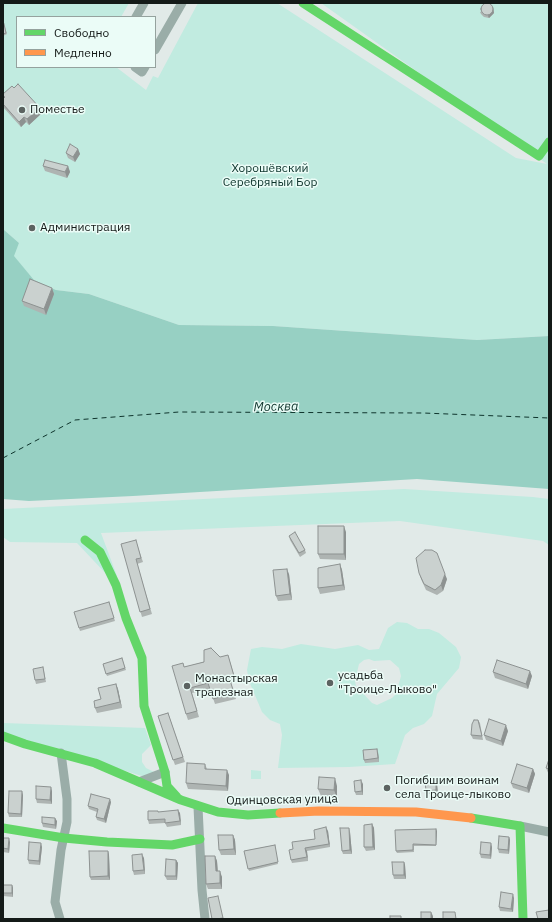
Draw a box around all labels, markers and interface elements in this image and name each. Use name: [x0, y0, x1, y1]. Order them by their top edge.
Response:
legend: [16, 16, 156, 68]
text: Свободно: [54, 25, 109, 40]
text: Медленно: [54, 45, 112, 60]
place label: Поместье: [30, 103, 85, 117]
marker: Поместье: [17, 105, 27, 115]
park label: Хорошёвский Серебряный Бор: [223, 162, 317, 190]
place label: Администрация: [40, 221, 130, 235]
marker: Администрация: [27, 223, 37, 233]
water label: Москва: [253, 399, 299, 415]
place label: усадьба "Троице-Лыково": [338, 669, 437, 697]
place label: Монастырская трапезная: [195, 672, 278, 700]
marker: усадьба "Троице-Лыково": [325, 678, 335, 688]
marker: Монастырская трапезная: [182, 681, 192, 691]
place label: Погибшим воинам села Троице-лыково: [395, 774, 511, 802]
marker: Погибшим воинам села Троице-лыково: [382, 783, 392, 793]
street label: Одинцовская улица: [226, 792, 338, 808]

